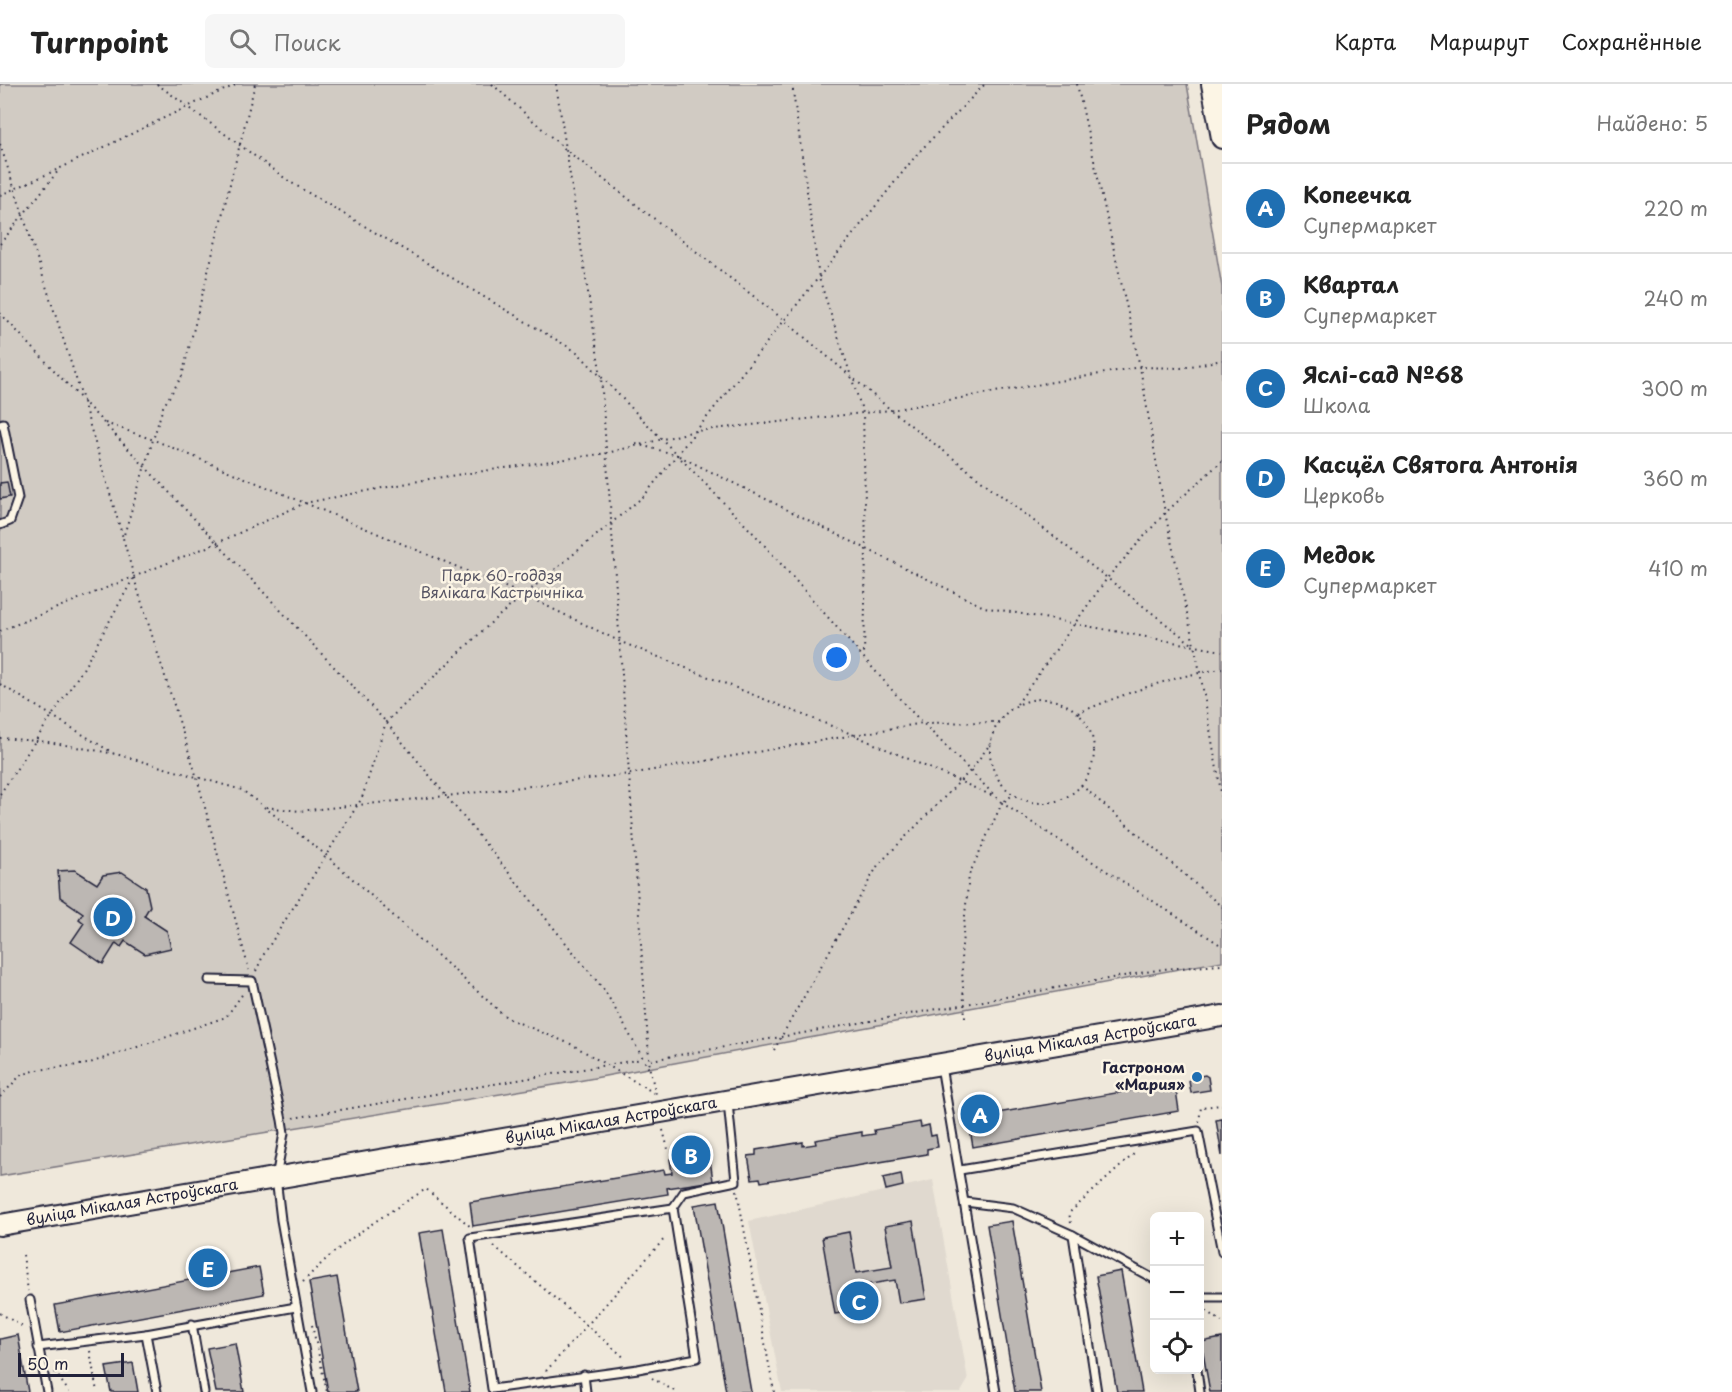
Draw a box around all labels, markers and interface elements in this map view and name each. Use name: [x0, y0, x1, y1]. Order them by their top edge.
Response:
search box: [205, 14, 625, 68]
text: Turnpoint: [30, 20, 169, 63]
icon: search: [226, 25, 259, 58]
text: Поиск: [274, 25, 341, 58]
text: Карта: [1335, 25, 1396, 57]
text: Маршрут: [1429, 25, 1529, 57]
text: Сохранённые: [1562, 25, 1702, 57]
text: Рядом: [1246, 104, 1331, 143]
text: Найдено: 5: [1597, 108, 1708, 138]
text: Копеечка: [1303, 177, 1411, 210]
text: A: [1258, 193, 1273, 223]
text: 220 m: [1644, 193, 1708, 223]
text: Супермаркет: [1303, 210, 1436, 240]
text: Квартал: [1303, 267, 1399, 300]
text: B: [1259, 283, 1272, 313]
text: 240 m: [1643, 283, 1708, 313]
text: Супермаркет: [1303, 300, 1436, 330]
text: Яслі-сад №68: [1303, 357, 1464, 390]
text: C: [1258, 373, 1273, 403]
text: 300 m: [1641, 373, 1708, 403]
text: Школа: [1303, 390, 1370, 420]
text: Касцёл Святога Антонія: [1303, 447, 1578, 480]
text: D: [1258, 463, 1273, 493]
text: 360 m: [1642, 463, 1708, 493]
text: Церковь: [1303, 480, 1385, 510]
text: Медок: [1303, 537, 1375, 570]
text: E: [1259, 553, 1272, 583]
text: 410 m: [1648, 553, 1708, 583]
park label: Парк 60-годдзя Вялікага Кастрычніка: [421, 563, 584, 603]
text: Супермаркет: [1303, 570, 1436, 600]
your location: [822, 643, 851, 672]
pin: D: [94, 894, 132, 940]
street label: вуліца Мікалая Астроўскага: [982, 1008, 1198, 1066]
place label: Гастроном «Мария»: [1102, 1055, 1185, 1095]
marker: Гастроном «Мария»: [1190, 1070, 1204, 1084]
street label: вуліца Мікалая Астроўскага: [503, 1089, 719, 1148]
pin: A: [960, 1092, 1000, 1136]
pin: B: [672, 1132, 710, 1178]
street label: вуліца Мікалая Астроўскага: [24, 1171, 240, 1230]
map controls: [1150, 1212, 1204, 1374]
button: +: [1150, 1212, 1204, 1266]
pin: E: [188, 1246, 228, 1290]
button: −: [1150, 1266, 1204, 1320]
pin: C: [840, 1278, 878, 1324]
button: locate: [1150, 1320, 1204, 1374]
scale bar: [18, 1350, 124, 1378]
text: 50 m: [27, 1351, 68, 1375]

